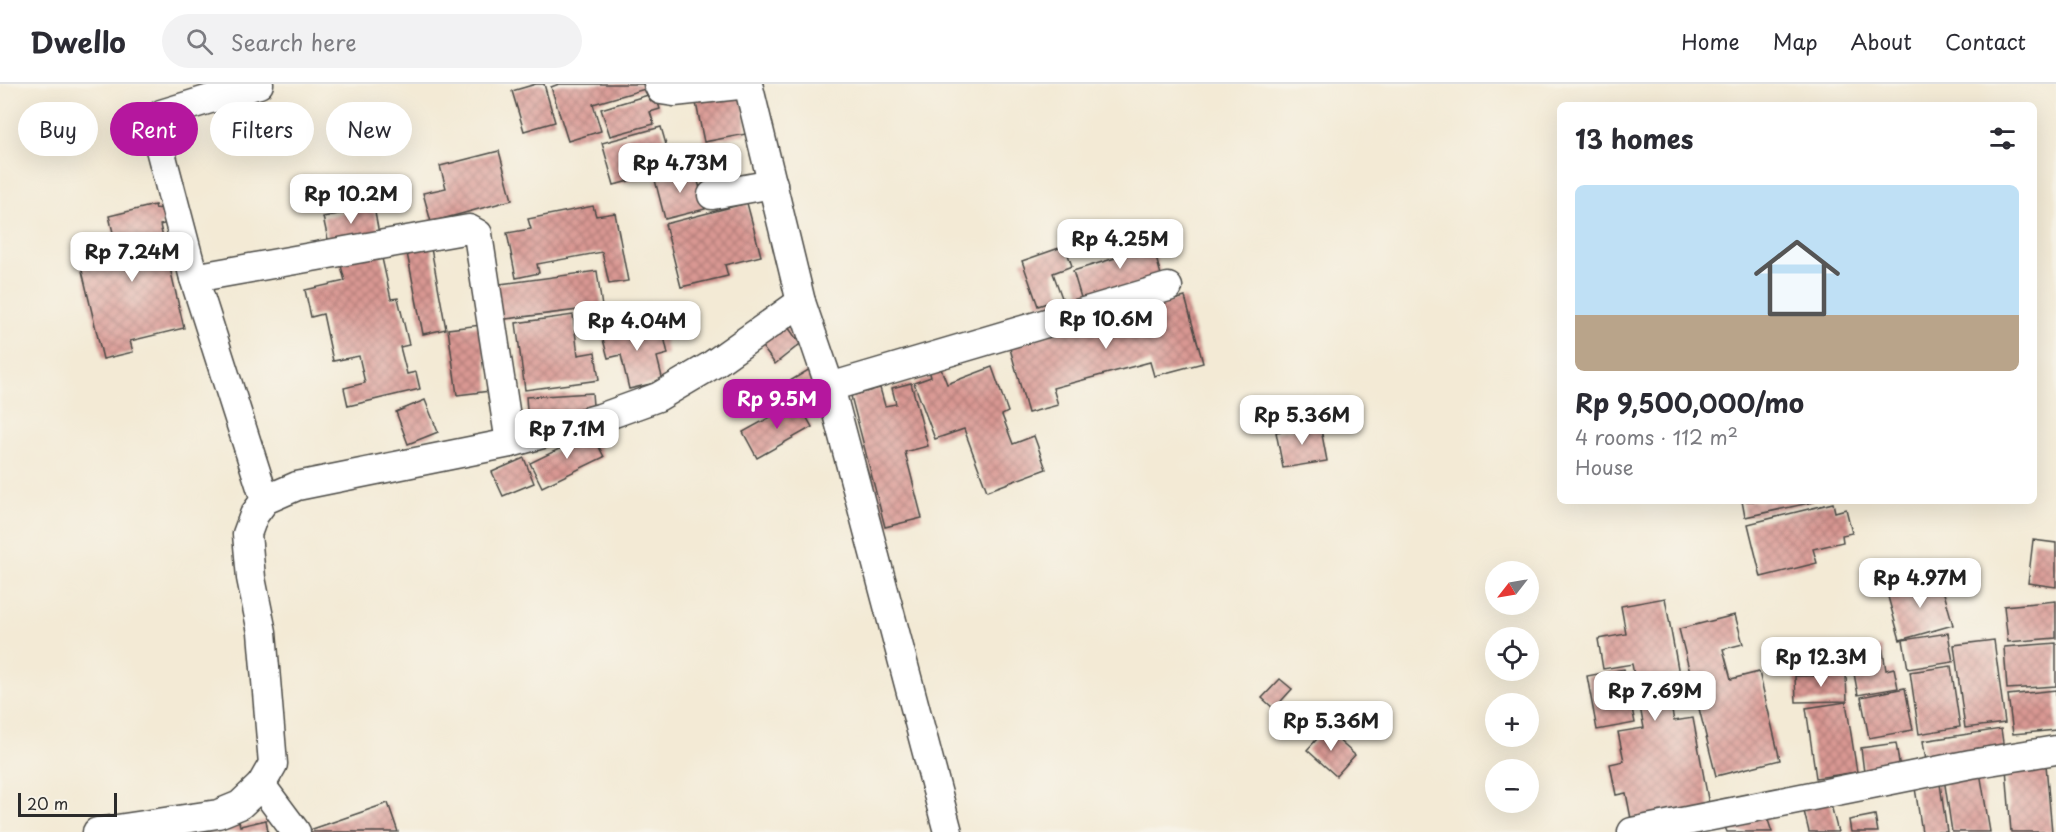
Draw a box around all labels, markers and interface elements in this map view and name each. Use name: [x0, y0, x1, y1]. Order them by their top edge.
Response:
search box: [162, 14, 582, 68]
text: Dwello: [30, 20, 126, 63]
icon: search: [183, 25, 216, 58]
text: Search here: [231, 25, 357, 58]
text: Home: [1681, 25, 1740, 57]
text: Map: [1773, 25, 1818, 57]
text: About: [1851, 25, 1912, 57]
text: Contact: [1945, 25, 2026, 57]
chip: Buy: [18, 102, 98, 156]
chip: Rent: [110, 102, 198, 156]
chip: Filters: [210, 102, 314, 156]
chip: New: [326, 102, 412, 156]
text: 13 homes: [1575, 119, 1693, 158]
icon: filters: [1986, 122, 2019, 155]
pin: Rp 4.73M: [618, 143, 742, 194]
text: Rp 4.73M: [632, 147, 728, 177]
pin: Rp 10.2M: [289, 174, 413, 225]
text: Rp 10.2M: [304, 178, 398, 208]
pin: Rp 4.25M: [1058, 219, 1182, 270]
text: Rp 4.25M: [1071, 223, 1169, 253]
icon: home: [1743, 224, 1851, 332]
pin: Rp 7.24M: [70, 232, 194, 283]
text: Rp 7.24M: [84, 236, 180, 266]
pin: Rp 10.6M: [1044, 299, 1168, 350]
pin: Rp 4.04M: [575, 301, 699, 352]
text: Rp 10.6M: [1059, 303, 1153, 333]
text: Rp 4.04M: [588, 305, 686, 335]
pin: Rp 9.5M: [722, 379, 832, 430]
text: Rp 9.5M: [737, 383, 817, 413]
text: Rp 9,500,000/mo: [1575, 383, 1804, 422]
pin: Rp 5.36M: [1240, 395, 1364, 446]
text: Rp 5.36M: [1254, 399, 1350, 429]
pin: Rp 7.1M: [512, 409, 622, 460]
text: Rp 7.1M: [529, 413, 605, 443]
text: 4 rooms · 112 m²: [1575, 422, 1738, 452]
text: House: [1575, 452, 1634, 482]
pin: Rp 4.97M: [1858, 558, 1982, 609]
north arrow: [1485, 561, 1539, 615]
map controls: [1485, 561, 1539, 813]
text: Rp 4.97M: [1873, 562, 1967, 592]
button: locate: [1485, 627, 1539, 681]
pin: Rp 12.3M: [1759, 637, 1883, 688]
text: Rp 12.3M: [1775, 641, 1867, 671]
pin: Rp 7.69M: [1593, 671, 1717, 722]
text: Rp 7.69M: [1608, 675, 1702, 705]
button: +: [1485, 693, 1539, 747]
pin: Rp 5.36M: [1269, 701, 1393, 752]
text: Rp 5.36M: [1283, 705, 1379, 735]
button: −: [1485, 759, 1539, 813]
scale bar: [18, 790, 117, 818]
text: 20 m: [27, 791, 68, 815]

